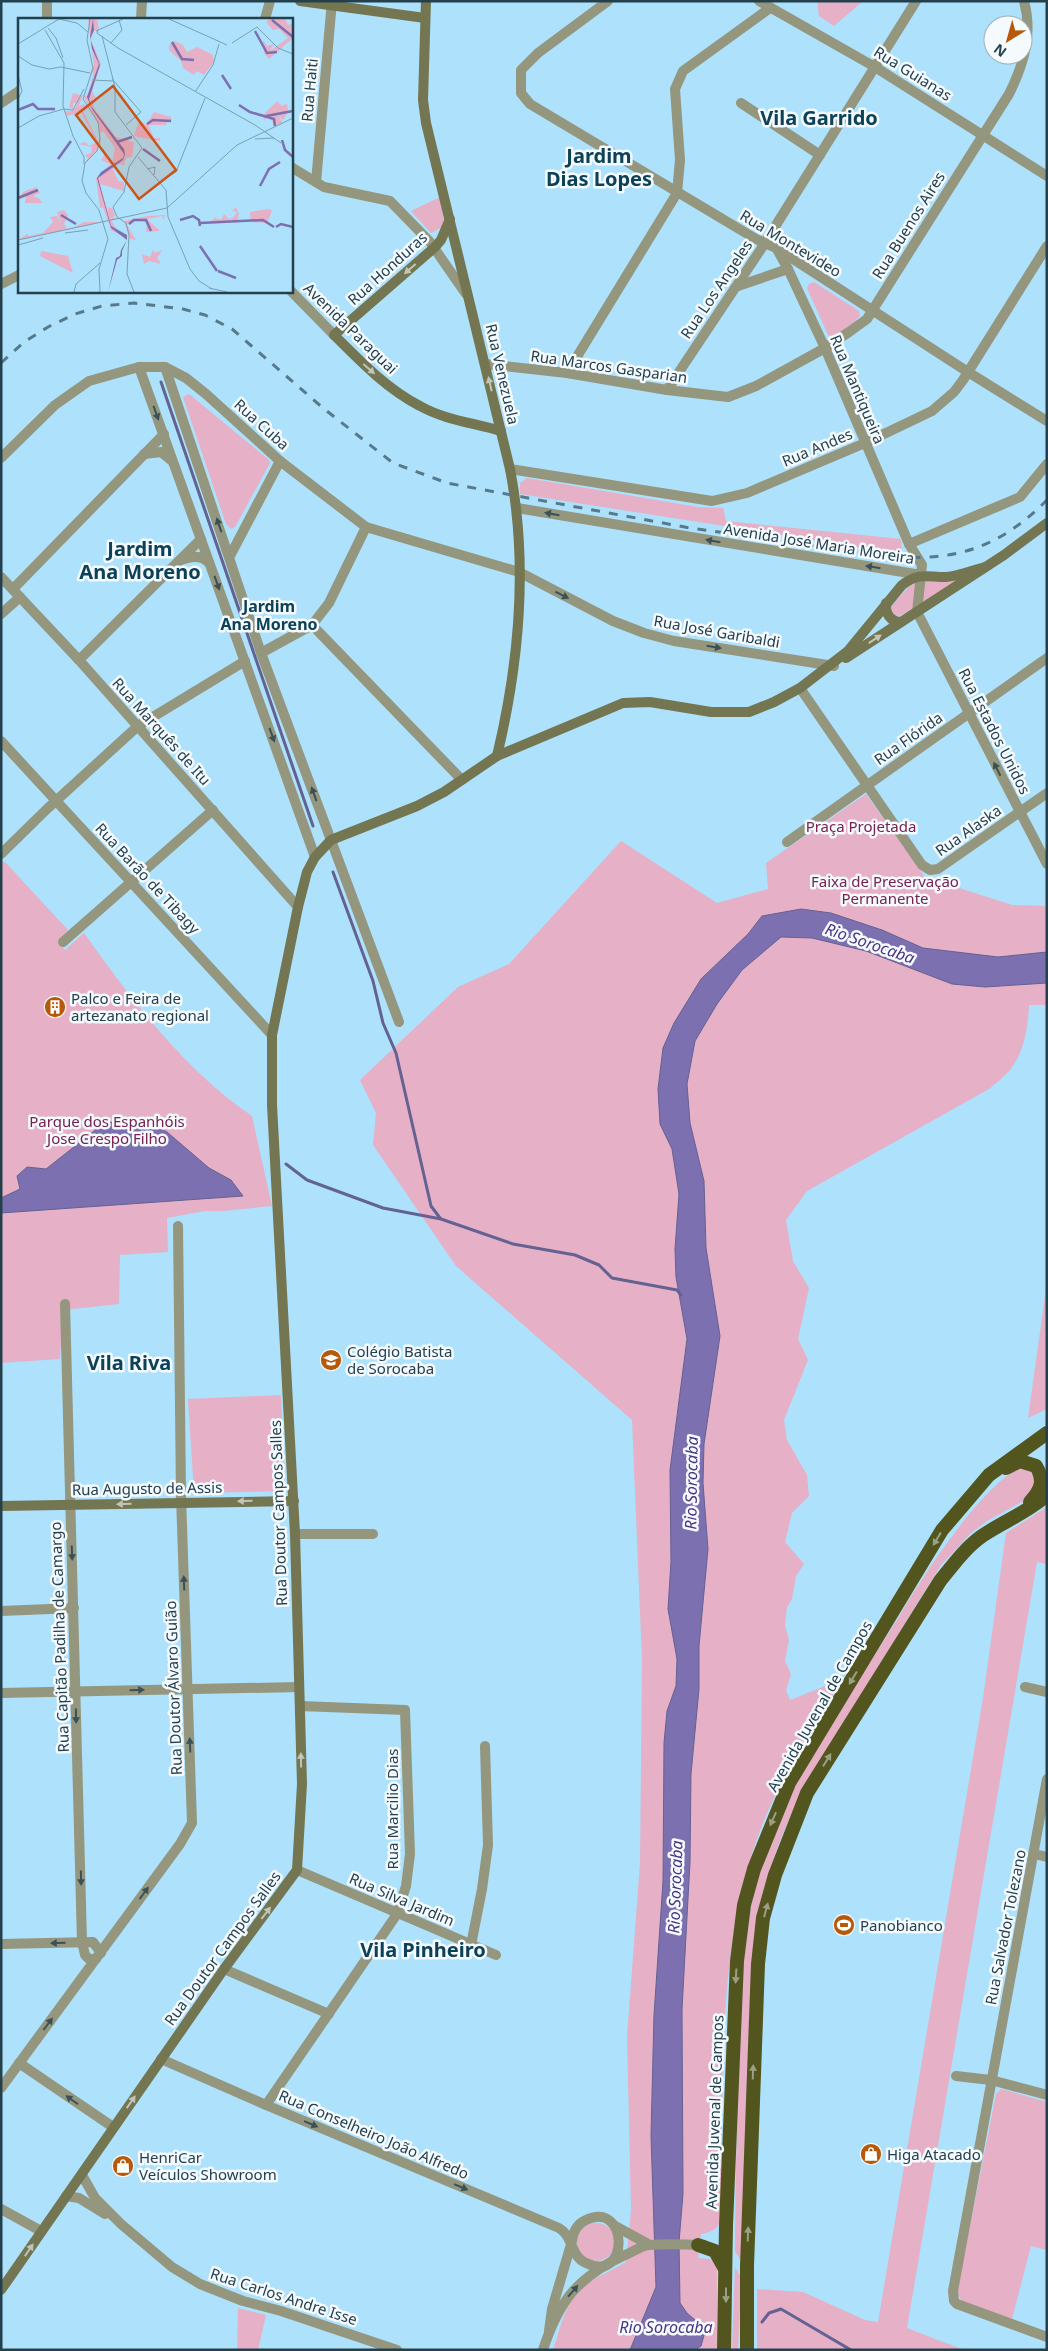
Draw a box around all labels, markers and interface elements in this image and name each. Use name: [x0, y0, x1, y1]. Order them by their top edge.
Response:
north arrow: [983, 15, 1033, 65]
inset map: [18, 18, 292, 292]
text: N: [990, 40, 1010, 62]
street label: Rua Guianas: [870, 41, 956, 105]
street label: Rua Haiti: [296, 57, 322, 123]
district label: Vila Garrido: [760, 104, 878, 131]
district label: Jardim Dias Lopes: [546, 142, 652, 192]
street label: Rua Buenos Aires: [867, 168, 949, 282]
street label: Rua Montevideo: [737, 205, 845, 281]
street label: Rua Honduras: [343, 227, 431, 309]
street label: Rua Los Angeles: [676, 236, 756, 342]
one-way arrow: [405, 263, 417, 275]
street label: Avenida Paraguai: [300, 278, 402, 378]
street label: Rua Venezuela: [482, 322, 524, 426]
street label: Rua Mantiqueira: [826, 331, 890, 447]
street label: Rua Marcos Gasparian: [529, 345, 689, 387]
one-way arrow: [362, 364, 375, 375]
one-way arrow: [486, 376, 494, 391]
street label: Rua Cuba: [230, 394, 294, 454]
one-way arrow: [152, 406, 160, 421]
street label: Rua Andes: [779, 423, 855, 471]
one-way arrow: [544, 510, 560, 518]
one-way arrow: [215, 518, 223, 533]
street label: Avenida José Maria Moreira: [722, 518, 916, 568]
district label: Jardim Ana Moreno: [79, 535, 201, 585]
one-way arrow: [704, 536, 720, 544]
one-way arrow: [865, 563, 881, 571]
one-way arrow: [214, 575, 221, 590]
one-way arrow: [555, 591, 569, 599]
district label: Jardim Ana Moreno: [220, 595, 318, 635]
street label: Rua José Garibaldi: [652, 610, 782, 652]
one-way arrow: [868, 634, 882, 644]
one-way arrow: [707, 644, 723, 652]
street label: Rua Estados Unidos: [954, 664, 1036, 798]
street label: Rua Marquês de Itu: [108, 673, 216, 789]
street label: Rua Flórida: [870, 707, 946, 769]
one-way arrow: [269, 728, 276, 743]
one-way arrow: [993, 762, 1001, 776]
one-way arrow: [310, 786, 318, 801]
street label: Rua Alaska: [931, 800, 1005, 860]
park label: Praça Projetada: [806, 816, 916, 836]
street label: Rua Barão de Tibagy: [91, 818, 205, 938]
park label: Faixa de Preservação Permanente: [811, 871, 959, 908]
water label: Rio Sorocaba: [822, 917, 918, 969]
place label: Palco e Feira de artezanato regional: [71, 988, 209, 1025]
building icon: Palco e Feira de artezanato regional: [43, 995, 67, 1019]
park label: Parque dos Espanhóis Jose Crespo Filho: [29, 1111, 185, 1148]
place label: Colégio Batista de Sorocaba: [347, 1341, 452, 1378]
school or university icon: Colégio Batista de Sorocaba: [319, 1348, 343, 1372]
district label: Vila Riva: [87, 1349, 171, 1376]
street label: Rua Doutor Campos Salles: [265, 1420, 291, 1606]
water label: Rio Sorocaba: [679, 1436, 703, 1530]
street label: Rua Augusto de Assis: [72, 1477, 222, 1499]
one-way arrow: [237, 1498, 253, 1506]
one-way arrow: [116, 1500, 132, 1508]
street label: Rua Capitão Padilha de Camargo: [45, 1521, 73, 1753]
one-way arrow: [932, 1532, 941, 1545]
one-way arrow: [68, 1545, 76, 1561]
one-way arrow: [180, 1575, 188, 1591]
street label: Rua Doutor Álvaro Guião: [160, 1600, 186, 1776]
street label: Avenida Juvenal de Campos: [762, 1617, 876, 1795]
one-way arrow: [848, 1671, 857, 1684]
one-way arrow: [130, 1686, 146, 1694]
one-way arrow: [73, 1708, 81, 1724]
one-way arrow: [186, 1737, 194, 1753]
street label: Rua Marcilio Dias: [382, 1748, 402, 1870]
one-way arrow: [297, 1752, 305, 1768]
one-way arrow: [822, 1754, 832, 1767]
one-way arrow: [769, 1812, 777, 1826]
water label: Rio Sorocaba: [662, 1840, 688, 1934]
street label: Rua Salvador Tolezano: [980, 1847, 1030, 2007]
street label: Rua Doutor Campos Salles: [159, 1867, 285, 2029]
street label: Rua Silva Jardim: [346, 1868, 458, 1930]
one-way arrow: [77, 1870, 85, 1886]
one-way arrow: [139, 1886, 149, 1900]
one-way arrow: [762, 1902, 770, 1917]
one-way arrow: [261, 1906, 271, 1919]
sports icon: Panobianco: [832, 1913, 856, 1937]
place label: Panobianco: [860, 1915, 943, 1935]
district label: Vila Pinheiro: [360, 1936, 486, 1963]
one-way arrow: [50, 1939, 66, 1947]
one-way arrow: [731, 1969, 739, 1985]
street label: Avenida Juvenal de Campos: [701, 2015, 727, 2209]
one-way arrow: [43, 2018, 54, 2031]
one-way arrow: [750, 2063, 758, 2079]
street label: Rua Conselheiro João Alfredo: [276, 2085, 472, 2183]
one-way arrow: [66, 2095, 79, 2105]
one-way arrow: [126, 2095, 136, 2108]
one-way arrow: [304, 2121, 318, 2129]
shop icon: Higa Atacado: [859, 2142, 883, 2166]
place label: Higa Atacado: [887, 2144, 981, 2164]
place label: HenriCar Veículos Showroom: [139, 2147, 277, 2184]
shop icon: HenriCar Veículos Showroom: [111, 2154, 135, 2178]
one-way arrow: [454, 2183, 469, 2191]
one-way arrow: [745, 2226, 753, 2242]
one-way arrow: [24, 2243, 33, 2256]
street label: Rua Carlos Andre Isse: [208, 2263, 360, 2329]
one-way arrow: [567, 2285, 578, 2298]
one-way arrow: [721, 2287, 729, 2303]
water label: Rio Sorocaba: [619, 2316, 713, 2338]

